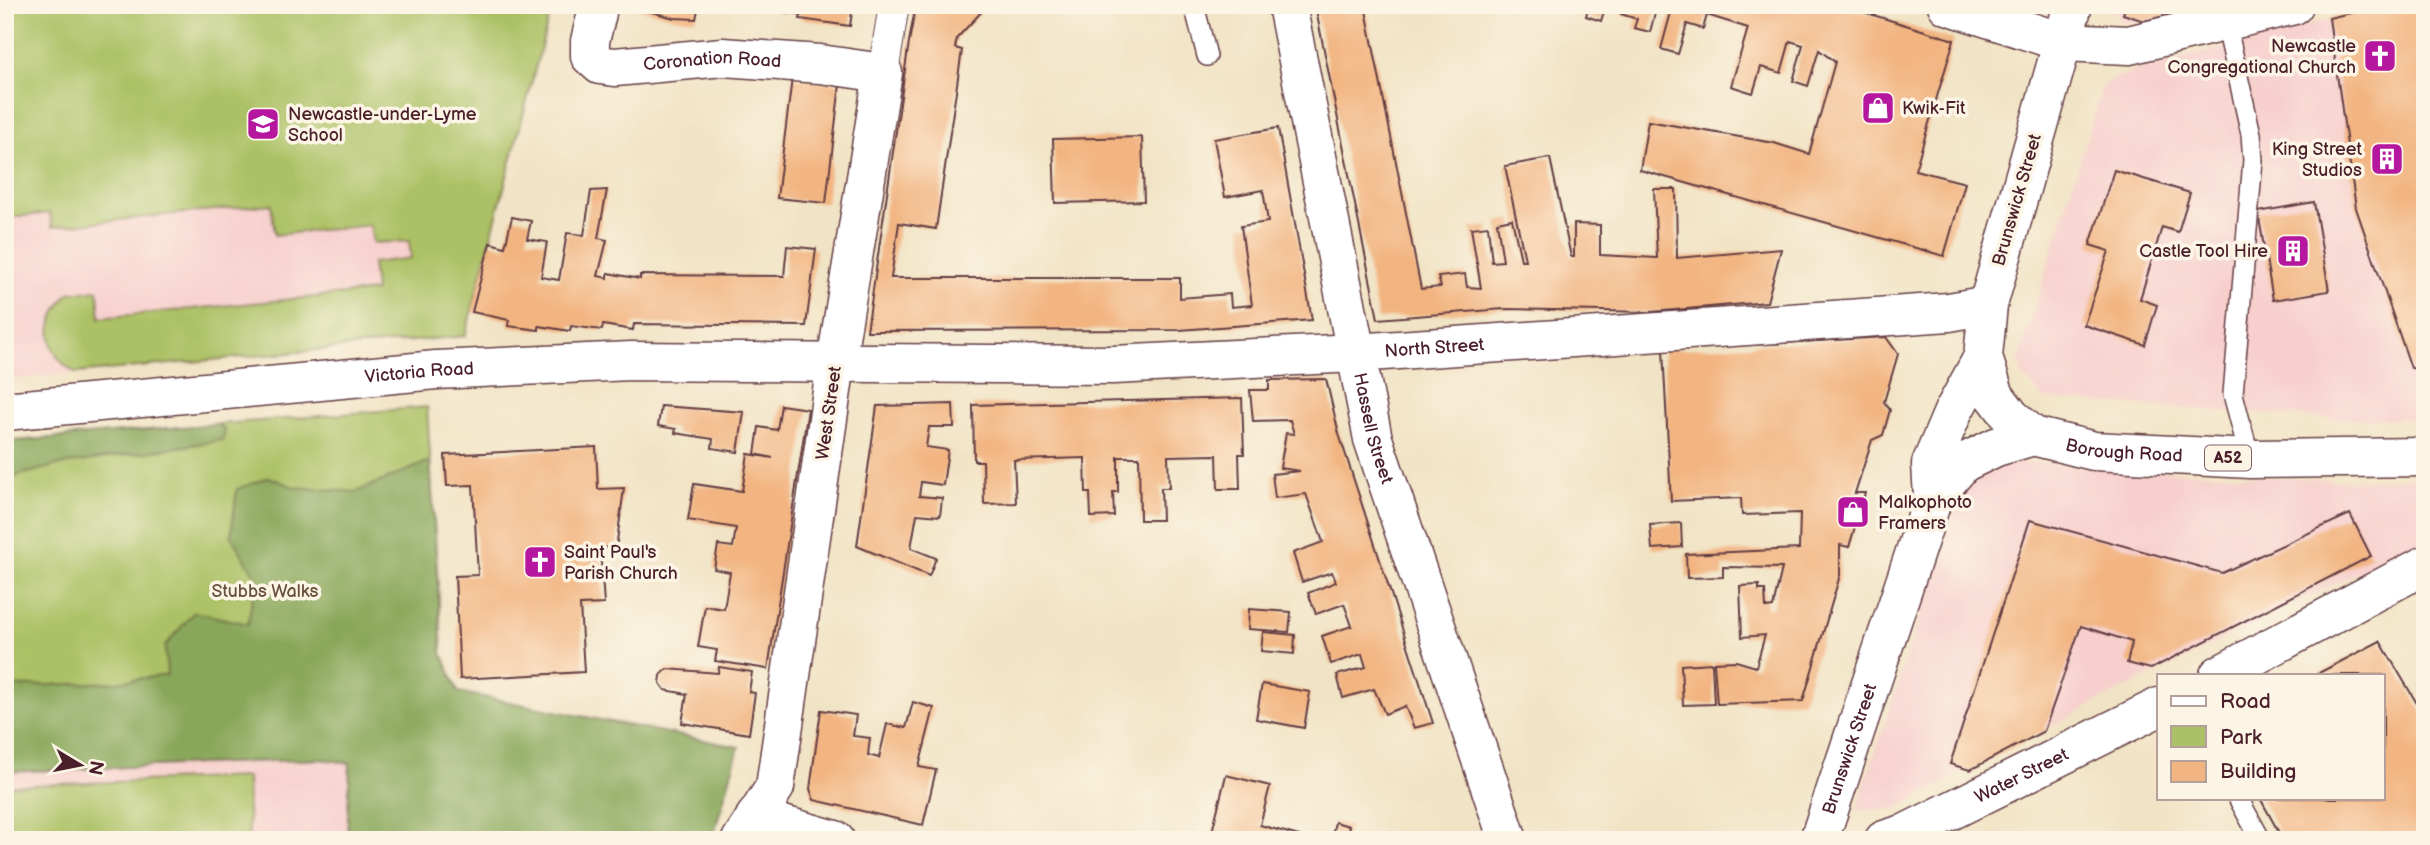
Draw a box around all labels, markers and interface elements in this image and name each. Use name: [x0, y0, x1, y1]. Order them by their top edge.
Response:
place label: Newcastle Congregational Church: [2167, 36, 2356, 78]
church icon: Newcastle Congregational Church: [2361, 37, 2399, 75]
street label: Coronation Road: [642, 47, 782, 75]
shop icon: Kwik-Fit: [1859, 89, 1897, 127]
place label: Kwik-Fit: [1902, 98, 1966, 119]
place label: Newcastle-under-Lyme School: [288, 104, 477, 146]
school or university icon: Newcastle-under-Lyme School: [244, 105, 282, 143]
street label: Brunswick Street: [1988, 131, 2046, 268]
place label: King Street Studios: [2272, 139, 2362, 181]
building icon: King Street Studios: [2368, 140, 2406, 178]
building icon: Castle Tool Hire: [2274, 232, 2312, 270]
place label: Castle Tool Hire: [2139, 241, 2268, 262]
street label: North Street: [1384, 334, 1485, 361]
street label: Victoria Road: [364, 358, 474, 387]
street label: West Street: [812, 364, 846, 461]
street label: Hassell Street: [1350, 371, 1398, 487]
street label: Borough Road: [2063, 434, 2183, 466]
road number: A52: [2205, 446, 2251, 471]
place label: Malkophoto Framers: [1878, 492, 1972, 534]
shop icon: Malkophoto Framers: [1834, 493, 1872, 531]
place label: Saint Paul's Parish Church: [564, 542, 678, 584]
church icon: Saint Paul's Parish Church: [521, 543, 559, 581]
park label: Stubbs Walks: [212, 581, 319, 602]
legend: [2157, 674, 2384, 800]
street label: Brunswick Street: [1818, 680, 1881, 817]
text: Road: [2220, 689, 2271, 714]
text: Park: [2220, 725, 2263, 750]
north arrow: [46, 730, 116, 800]
street label: Water Street: [1971, 743, 2072, 808]
text: N: [83, 759, 108, 777]
text: Building: [2220, 759, 2296, 784]

